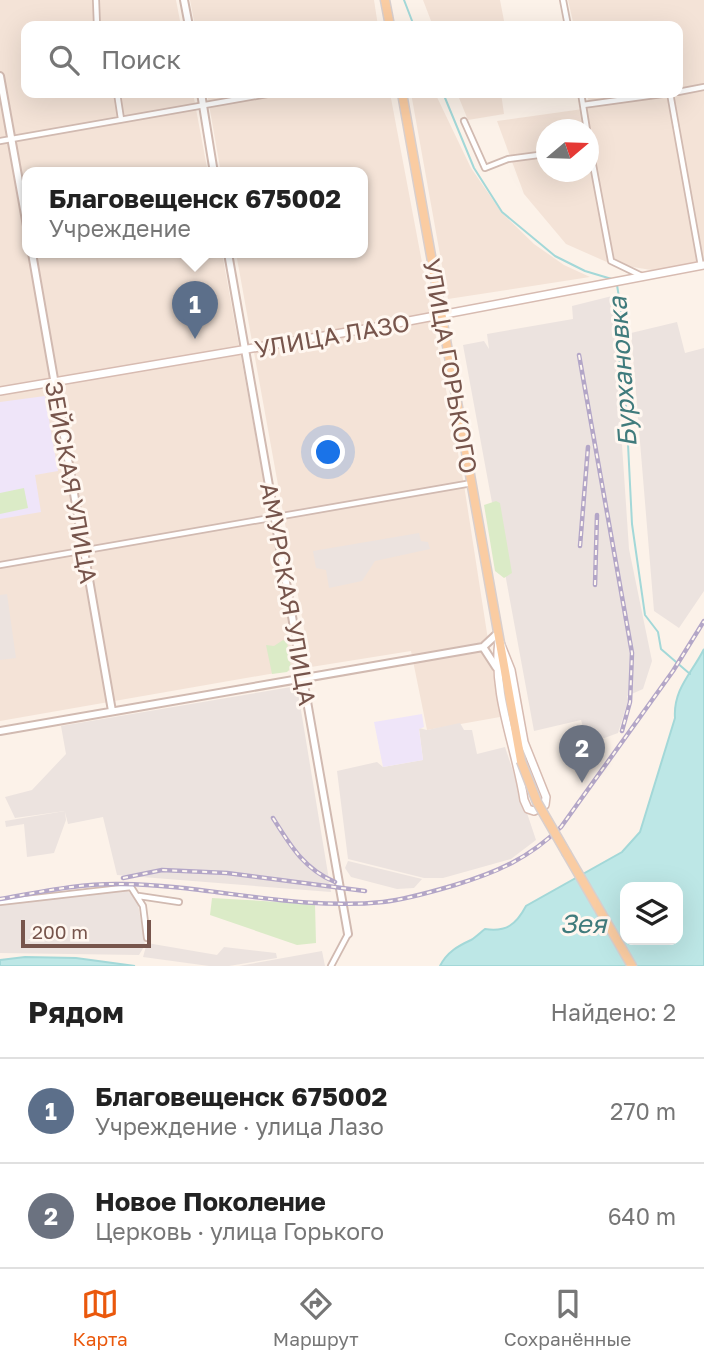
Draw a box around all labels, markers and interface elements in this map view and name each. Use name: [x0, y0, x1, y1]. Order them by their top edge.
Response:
search box: [21, 21, 683, 98]
icon: search: [45, 41, 83, 79]
text: Поиск: [101, 44, 181, 75]
north arrow: [536, 119, 599, 182]
popup: [22, 167, 368, 258]
text: Благовещенск 675002: [49, 183, 341, 214]
text: Учреждение: [49, 214, 191, 242]
street label: УЛИЦА ГОРЬКОГО: [418, 256, 484, 476]
pin: 1: [172, 281, 218, 339]
water label: Бурхановка: [601, 294, 643, 448]
street label: УЛИЦА ЛАЗО: [252, 307, 412, 363]
street label: ЗЕЙСКАЯ УЛИЦА: [40, 378, 104, 586]
your location: [311, 435, 345, 469]
street label: АМУРСКАЯ УЛИЦА: [255, 480, 323, 708]
pin: 2: [559, 725, 605, 783]
map controls: [620, 882, 683, 945]
button: layers: [620, 882, 683, 945]
water label: Зея: [560, 908, 608, 939]
scale bar: [21, 917, 150, 949]
text: 200 m: [32, 920, 88, 943]
text: Рядом: [28, 994, 124, 1030]
text: Найдено: 2: [550, 998, 676, 1026]
text: Благовещенск 675002: [95, 1081, 387, 1112]
text: 1: [45, 1097, 57, 1125]
text: 270 m: [610, 1097, 676, 1125]
text: Учреждение · улица Лазо: [95, 1112, 384, 1140]
text: Новое Поколение: [95, 1186, 326, 1217]
text: 2: [44, 1202, 58, 1230]
text: 640 m: [608, 1202, 676, 1230]
text: Церковь · улица Горького: [95, 1217, 384, 1245]
tab: Карта: [73, 1285, 128, 1350]
tab: Маршрут: [273, 1285, 359, 1350]
tab: Сохранённые: [504, 1285, 631, 1350]

